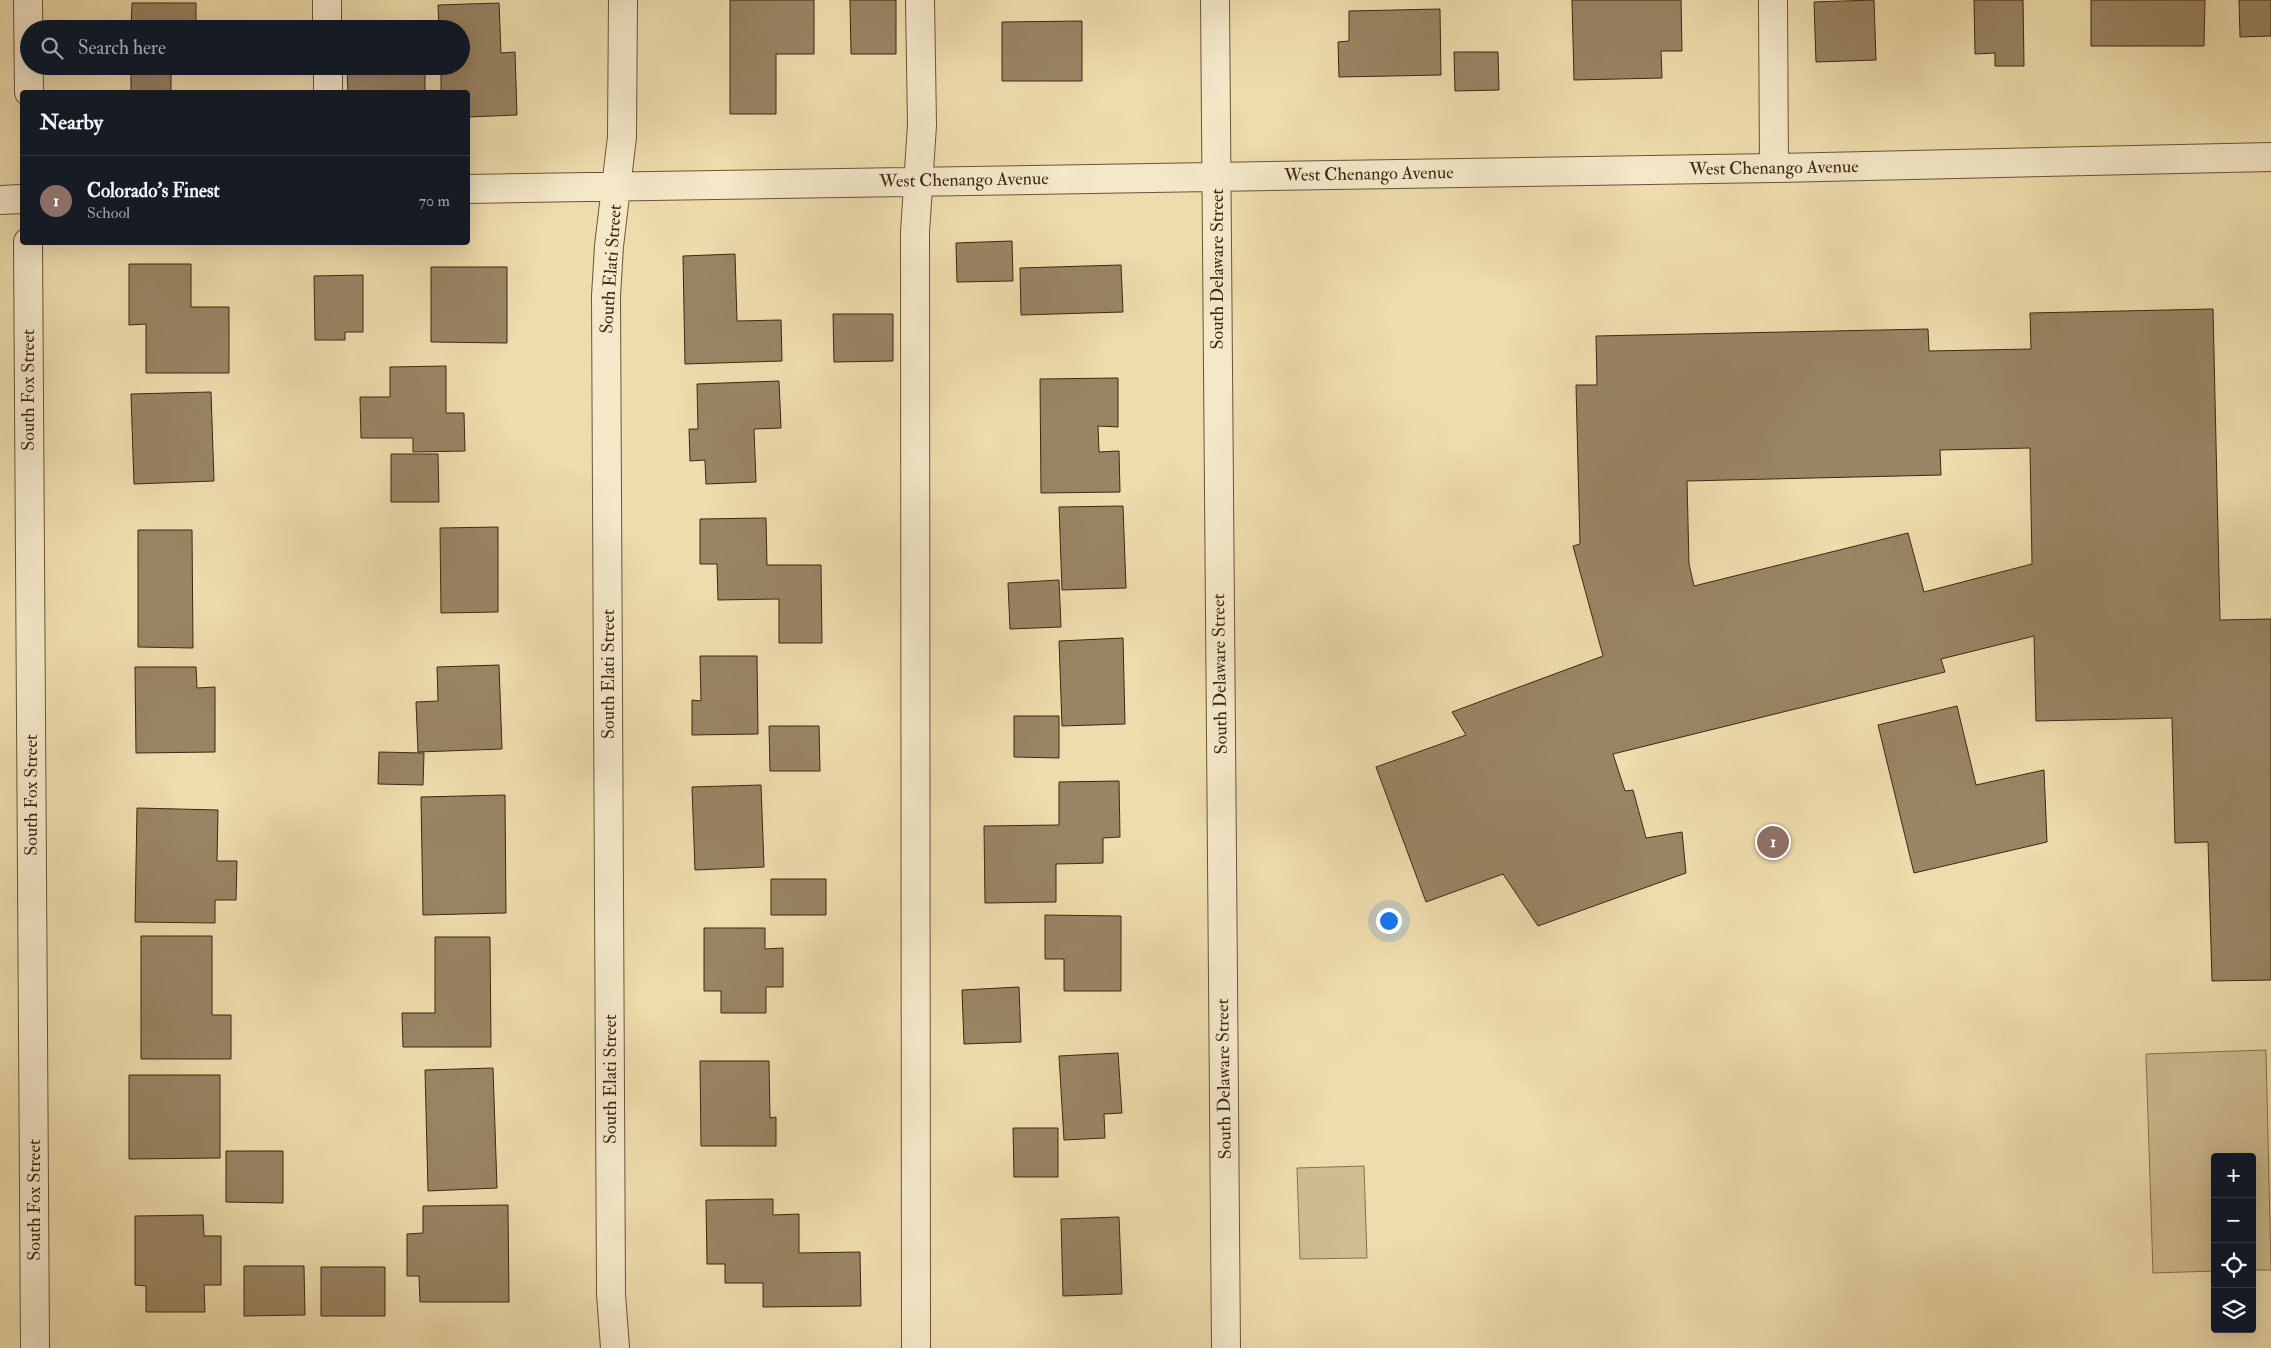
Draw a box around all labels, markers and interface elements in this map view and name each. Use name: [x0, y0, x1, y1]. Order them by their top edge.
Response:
search box: [20, 20, 470, 75]
icon: search: [38, 34, 66, 62]
text: Search here: [78, 36, 166, 60]
text: Nearby: [40, 109, 103, 136]
street label: West Chenango Avenue: [1688, 155, 1859, 181]
street label: West Chenango Avenue: [1283, 161, 1454, 187]
street label: West Chenango Avenue: [878, 167, 1049, 193]
text: Colorado's Finest: [87, 179, 220, 203]
street label: South Delaware Street: [1206, 188, 1229, 349]
text: 1: [53, 191, 59, 211]
text: 70 m: [419, 191, 450, 211]
text: School: [87, 203, 130, 223]
street label: South Elati Street: [595, 203, 627, 335]
street label: South Fox Street: [17, 329, 40, 451]
street label: South Delaware Street: [1207, 593, 1233, 755]
street label: South Elati Street: [597, 609, 620, 739]
street label: South Fox Street: [20, 734, 43, 856]
pin: 1: [1757, 823, 1789, 861]
your location: [1376, 908, 1402, 934]
street label: South Delaware Street: [1211, 998, 1237, 1160]
street label: South Elati Street: [599, 1014, 622, 1144]
street label: South Fox Street: [23, 1139, 46, 1261]
map controls: [2211, 1153, 2256, 1333]
button: +: [2211, 1153, 2256, 1198]
button: −: [2211, 1198, 2256, 1243]
button: locate: [2211, 1243, 2256, 1288]
button: layers: [2211, 1288, 2256, 1333]

